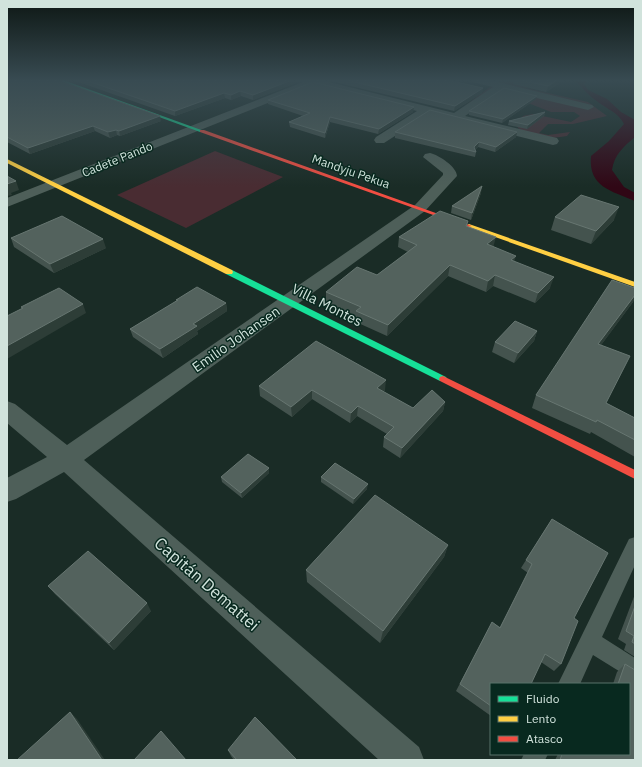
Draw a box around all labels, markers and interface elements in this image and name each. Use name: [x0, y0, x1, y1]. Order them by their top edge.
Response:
street label: Cadete Pando: [79, 138, 155, 180]
street label: Mandyju Pekua: [310, 151, 393, 192]
street label: Villa Montes: [289, 280, 365, 331]
street label: Emilio Johansen: [189, 302, 283, 376]
street label: Capitán Demattei: [150, 532, 264, 636]
legend: [490, 683, 630, 755]
text: Fluido: [526, 691, 560, 706]
text: Lento: [526, 711, 556, 726]
text: Atasco: [526, 731, 563, 746]

